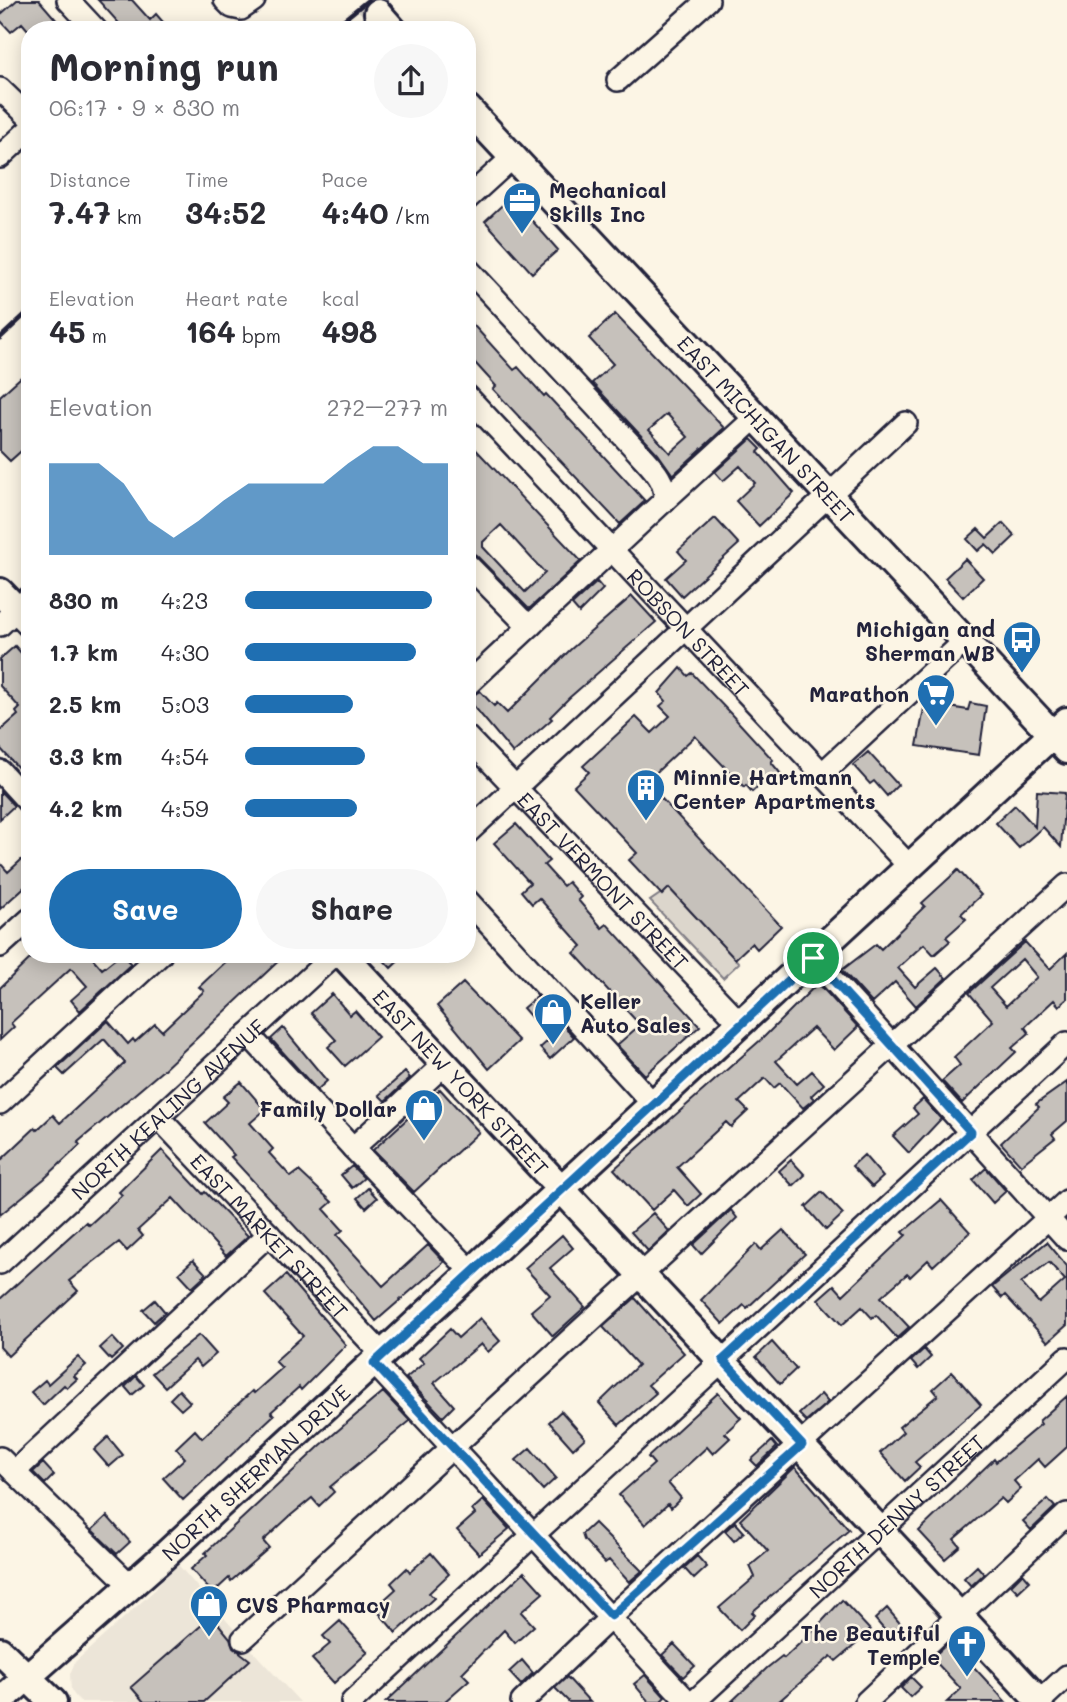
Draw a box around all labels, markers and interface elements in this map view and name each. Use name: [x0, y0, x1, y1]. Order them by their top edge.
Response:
text: Morning run: [49, 41, 279, 91]
button: share: [374, 44, 448, 118]
text: 06:17 · 9 × 830 m: [49, 92, 240, 122]
text: Distance: [49, 167, 131, 192]
text: Time: [185, 167, 229, 192]
text: Pace: [322, 167, 368, 192]
place label: Mechanical Skills Inc: [549, 176, 666, 227]
office icon: Mechanical Skills Inc: [501, 180, 543, 235]
text: 7.47: [49, 192, 111, 232]
text: 34:52: [185, 192, 266, 232]
text: 4:40: [322, 192, 389, 232]
text: km: [111, 204, 142, 229]
text: /km: [389, 204, 430, 229]
text: Elevation: [49, 286, 134, 311]
text: Heart rate: [185, 286, 288, 311]
text: kcal: [322, 286, 360, 311]
text: 45: [49, 311, 86, 351]
text: 164: [185, 311, 236, 351]
text: 498: [322, 311, 377, 351]
text: m: [86, 323, 107, 348]
text: bpm: [236, 323, 281, 348]
street label: EAST MICHIGAN STREET: [673, 329, 861, 528]
text: Elevation: [49, 392, 152, 422]
text: 272–277 m: [327, 392, 448, 422]
street label: ROBSON STREET: [622, 562, 756, 702]
text: 830 m: [49, 585, 118, 615]
text: 4:23: [161, 585, 208, 615]
place label: Michigan and Sherman WB: [856, 615, 995, 666]
bus stop icon: Michigan and Sherman WB: [1001, 619, 1043, 674]
text: 1.7 km: [49, 637, 118, 667]
text: 4:30: [161, 637, 209, 667]
supermarket icon: Marathon: [915, 672, 957, 727]
place label: Marathon: [809, 680, 909, 707]
text: 2.5 km: [49, 689, 121, 719]
text: 5:03: [161, 689, 209, 719]
text: 3.3 km: [49, 741, 123, 771]
text: 4:54: [161, 741, 209, 771]
place label: Minnie Hartmann Center Apartments: [673, 763, 876, 814]
building icon: Minnie Hartmann Center Apartments: [625, 767, 667, 822]
street label: EAST VERMONT STREET: [512, 786, 695, 975]
text: 4.2 km: [49, 793, 122, 823]
text: 4:59: [161, 793, 209, 823]
button: Save: [49, 869, 242, 949]
button: Share: [256, 869, 448, 949]
pin: [783, 928, 843, 988]
icon: arrive: [794, 939, 832, 977]
street label: EAST NEW YORK STREET: [368, 983, 555, 1181]
place label: Keller Auto Sales: [580, 987, 691, 1038]
shop icon: Keller Auto Sales: [532, 991, 574, 1046]
street label: NORTH KEALING AVENUE: [65, 1012, 270, 1205]
shop icon: Family Dollar: [403, 1087, 445, 1142]
place label: Family Dollar: [259, 1095, 397, 1123]
street label: EAST MARKET STREET: [185, 1147, 355, 1324]
street label: NORTH SHERMAN DRIVE: [155, 1378, 355, 1566]
street label: NORTH DENNY STREET: [803, 1428, 990, 1603]
shop icon: CVS Pharmacy: [188, 1583, 230, 1638]
place label: CVS Pharmacy: [236, 1591, 390, 1619]
place label: The Beautiful Temple: [801, 1619, 940, 1670]
church icon: The Beautiful Temple: [946, 1623, 988, 1678]

